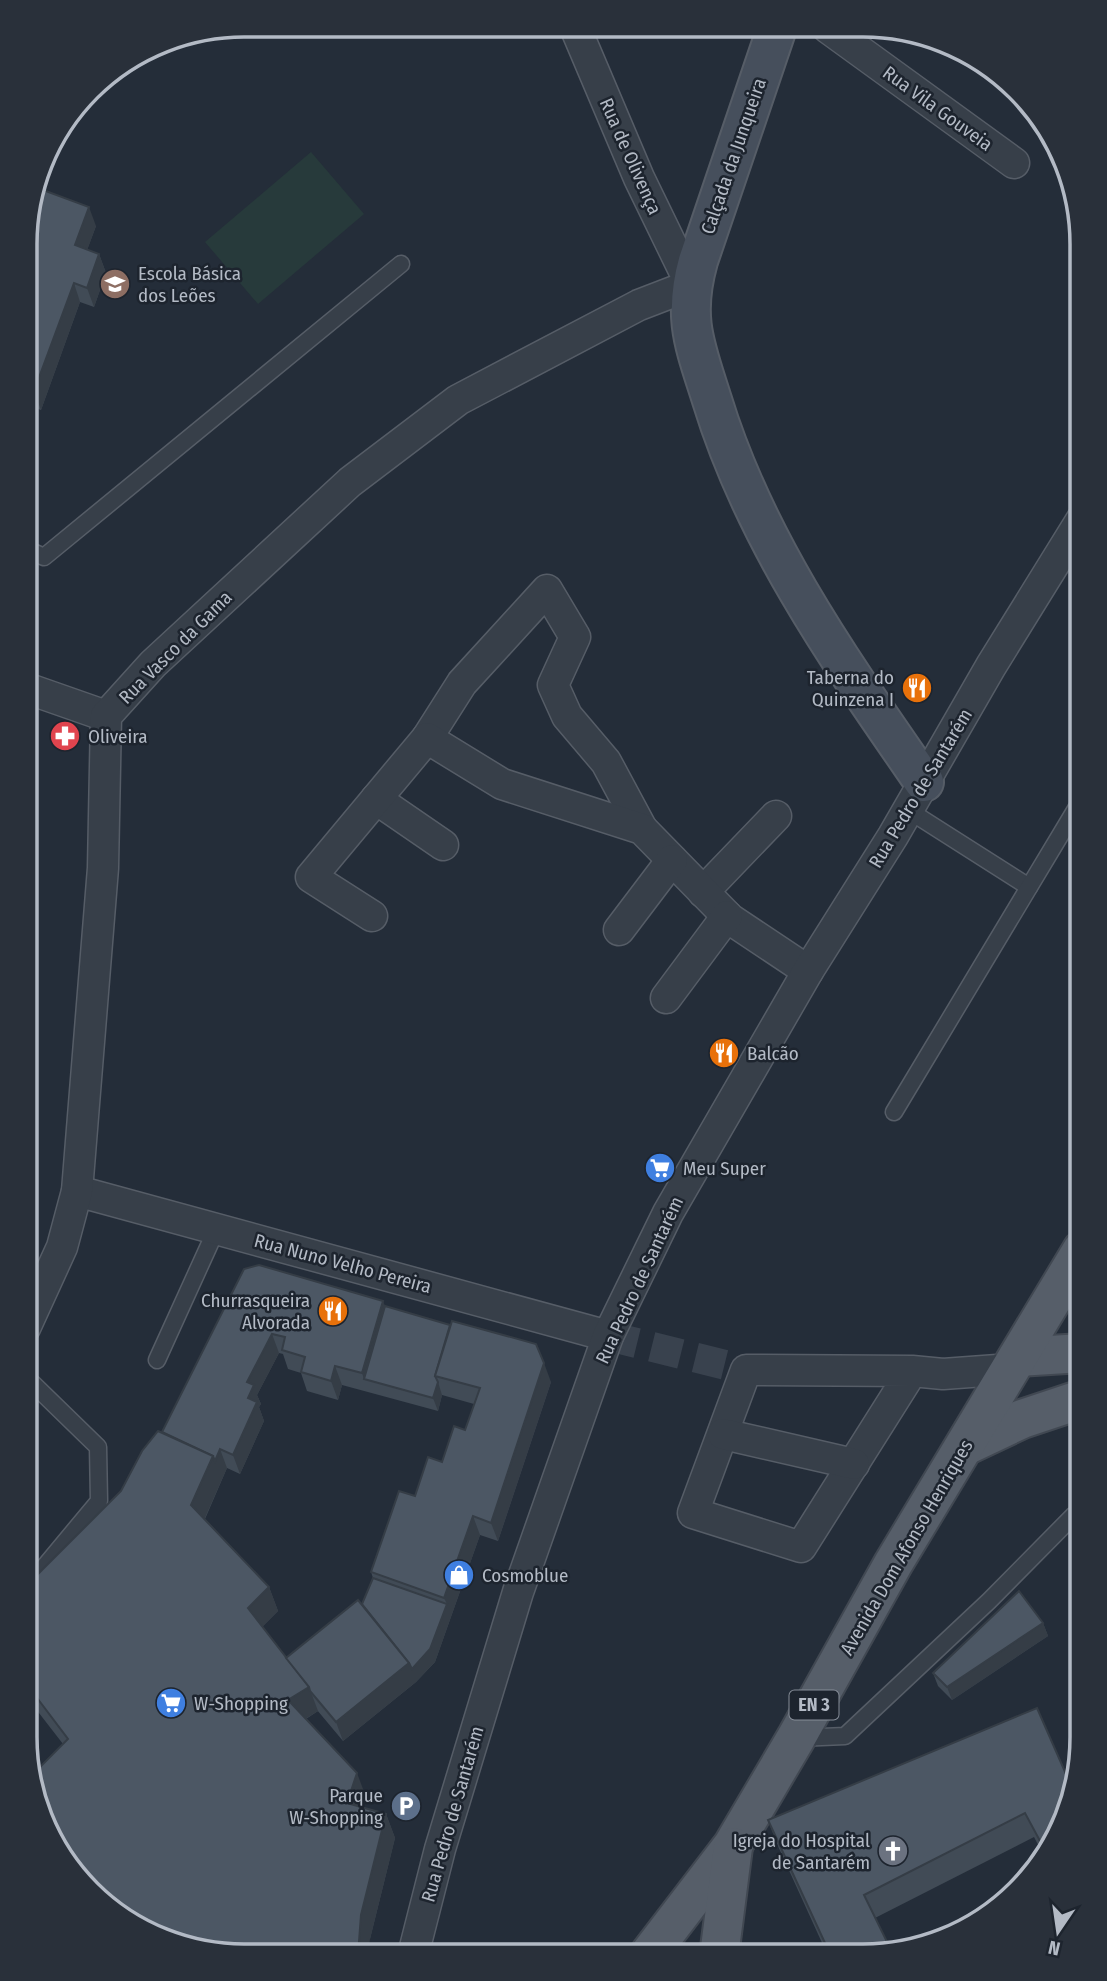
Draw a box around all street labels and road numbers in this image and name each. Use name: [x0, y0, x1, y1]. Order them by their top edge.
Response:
street label: Rua Vila Gouveia: [878, 61, 997, 156]
street label: Calçada da Junqueira: [696, 75, 771, 237]
street label: Rua de Olivença: [595, 94, 666, 218]
street label: Rua Vasco da Gama: [114, 586, 237, 709]
street label: Rua Pedro de Santarém: [864, 704, 977, 872]
street label: Rua Pedro de Santarém: [591, 1193, 688, 1367]
street label: Rua Nuno Velho Pereira: [252, 1229, 434, 1298]
street label: Avenida Dom Afonso Henriques: [835, 1436, 978, 1659]
road number: EN 3: [790, 1690, 838, 1720]
street label: Rua Pedro de Santarém: [416, 1724, 489, 1905]

